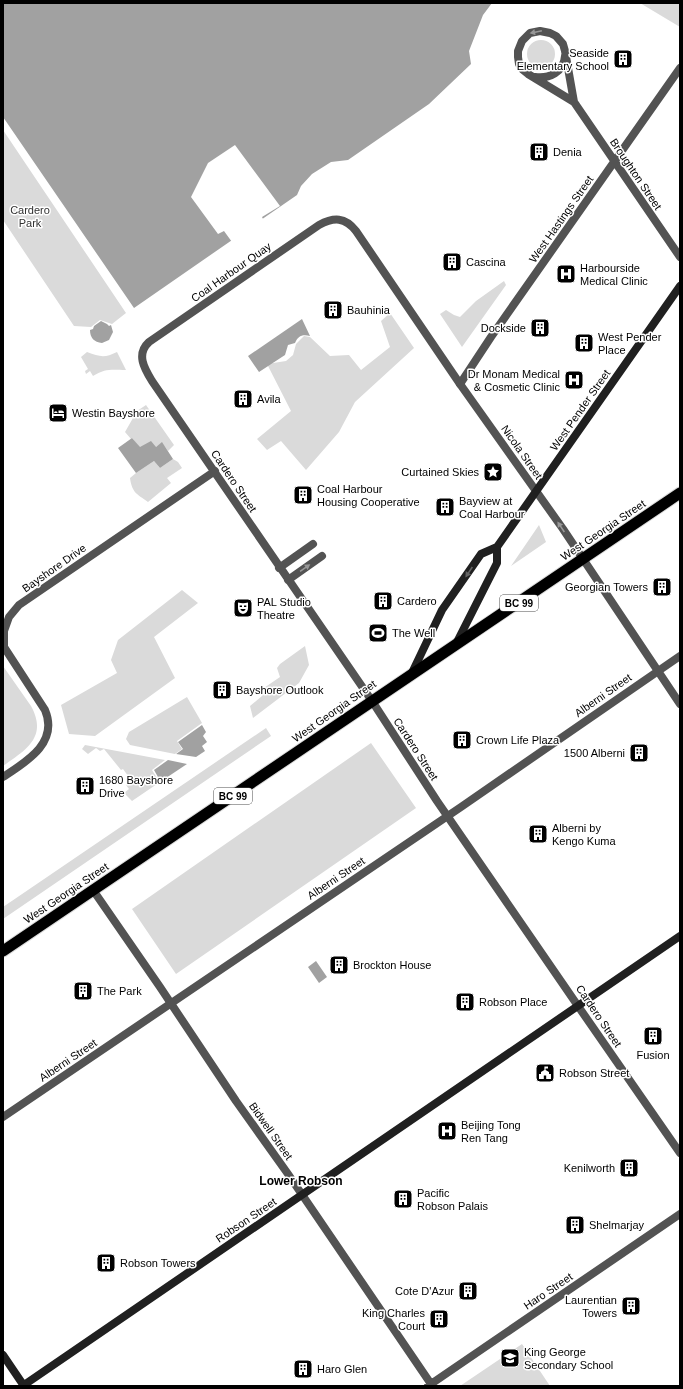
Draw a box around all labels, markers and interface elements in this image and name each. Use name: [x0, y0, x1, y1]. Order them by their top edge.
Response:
one-way arrow: [530, 30, 543, 36]
place label: Seaside Elementary School: [517, 47, 609, 72]
building icon: Seaside Elementary School: [612, 48, 634, 70]
street label: Broughton Street: [608, 136, 664, 212]
building icon: Denia: [528, 141, 550, 163]
place label: Denia: [553, 146, 583, 158]
street label: West Hastings Street: [527, 173, 595, 265]
park label: Cardero Park: [10, 204, 50, 229]
street label: Coal Harbour Quay: [189, 240, 274, 304]
building icon: Cascina: [441, 251, 463, 273]
place label: Cascina: [466, 256, 507, 268]
place label: Harbourside Medical Clinic: [580, 262, 648, 287]
hospital icon: Harbourside Medical Clinic: [555, 263, 577, 285]
building icon: Bauhinia: [322, 299, 344, 321]
place label: Bauhinia: [347, 304, 391, 316]
building icon: Dockside: [529, 317, 551, 339]
place label: Dockside: [481, 322, 526, 334]
place label: West Pender Place: [598, 331, 662, 356]
building icon: West Pender Place: [573, 332, 595, 354]
street label: West Pender Street: [548, 367, 612, 453]
place label: Dr Monam Medical & Cosmetic Clinic: [468, 368, 560, 393]
hospital icon: Dr Monam Medical & Cosmetic Clinic: [563, 369, 585, 391]
building icon: Avila: [232, 388, 254, 410]
place label: Avila: [257, 393, 282, 405]
hotel icon: Westin Bayshore: [47, 402, 69, 424]
place label: Westin Bayshore: [72, 407, 155, 419]
street label: Nicola Street: [499, 423, 545, 481]
street label: Cardero Street: [209, 448, 259, 514]
place icon: Curtained Skies: [482, 461, 504, 483]
place label: Curtained Skies: [401, 466, 479, 478]
place label: Coal Harbour Housing Cooperative: [317, 483, 420, 508]
building icon: Coal Harbour Housing Cooperative: [292, 484, 314, 506]
place label: Bayview at Coal Harbour: [459, 495, 525, 520]
building icon: Bayview at Coal Harbour: [434, 496, 456, 518]
street label: West Georgia Street: [558, 497, 648, 563]
one-way arrow: [557, 522, 565, 532]
street label: Bayshore Drive: [20, 542, 88, 594]
one-way arrow: [300, 564, 310, 572]
one-way arrow: [465, 566, 473, 577]
building icon: Georgian Towers: [651, 576, 673, 598]
place label: Georgian Towers: [565, 581, 648, 593]
building icon: Cardero: [372, 590, 394, 612]
place label: Cardero: [397, 595, 437, 607]
road number: BC 99: [500, 595, 538, 611]
place label: PAL Studio Theatre: [257, 596, 311, 621]
theatre icon: PAL Studio Theatre: [232, 597, 254, 619]
sports icon: The Well: [367, 622, 389, 644]
place label: The Well: [392, 627, 435, 639]
street label: Alberni Street: [572, 671, 634, 719]
street label: West Georgia Street: [290, 678, 378, 744]
building icon: Bayshore Outlook: [211, 679, 233, 701]
place label: Bayshore Outlook: [236, 684, 324, 696]
street label: Cardero Street: [391, 715, 441, 783]
building icon: Crown Life Plaza: [451, 729, 473, 751]
place label: Crown Life Plaza: [476, 734, 560, 746]
building icon: 1500 Alberni: [628, 742, 650, 764]
place label: 1500 Alberni: [564, 747, 625, 759]
place label: 1680 Bayshore Drive: [99, 774, 173, 799]
building icon: 1680 Bayshore Drive: [74, 775, 96, 797]
road number: BC 99: [214, 788, 252, 804]
place label: Alberni by Kengo Kuma: [552, 822, 616, 847]
building icon: Alberni by Kengo Kuma: [527, 823, 549, 845]
street label: Alberni Street: [305, 854, 367, 902]
street label: West Georgia Street: [21, 860, 111, 926]
building icon: Brockton House: [328, 954, 350, 976]
place label: Brockton House: [353, 959, 431, 971]
building icon: The Park: [72, 980, 94, 1002]
street label: Cardero Street: [574, 983, 624, 1049]
place label: The Park: [97, 985, 142, 997]
building icon: Robson Place: [454, 991, 476, 1013]
place label: Robson Place: [479, 996, 548, 1008]
building icon: Fusion: [642, 1025, 664, 1047]
street label: Alberni Street: [37, 1036, 99, 1084]
place label: Fusion: [636, 1049, 670, 1061]
public building icon: Robson Street: [534, 1062, 556, 1084]
place label: Robson Street: [559, 1067, 629, 1079]
street label: Bidwell Street: [247, 1100, 295, 1162]
place label: Beijing Tong Ren Tang: [461, 1119, 521, 1144]
hospital icon: Beijing Tong Ren Tang: [436, 1120, 458, 1142]
building icon: Kenilworth: [618, 1157, 640, 1179]
place label: Kenilworth: [564, 1162, 615, 1174]
district label: Lower Robson: [259, 1174, 343, 1188]
place label: Pacific Robson Palais: [417, 1187, 488, 1212]
building icon: Pacific Robson Palais: [392, 1188, 414, 1210]
street label: Robson Street: [213, 1195, 279, 1245]
building icon: Shelmarjay: [564, 1214, 586, 1236]
place label: Shelmarjay: [589, 1219, 645, 1231]
building icon: Robson Towers: [95, 1252, 117, 1274]
place label: Robson Towers: [120, 1257, 196, 1269]
street label: Haro Street: [521, 1270, 575, 1312]
building icon: Cote D'Azur: [457, 1280, 479, 1302]
place label: Cote D'Azur: [395, 1285, 454, 1297]
place label: Laurentian Towers: [565, 1294, 617, 1319]
building icon: Laurentian Towers: [620, 1295, 642, 1317]
place label: King Charles Court: [362, 1307, 425, 1332]
building icon: King Charles Court: [428, 1308, 450, 1330]
place label: King George Secondary School: [524, 1346, 613, 1371]
school or university icon: King George Secondary School: [499, 1347, 521, 1369]
building icon: Haro Glen: [292, 1358, 314, 1380]
place label: Haro Glen: [317, 1363, 367, 1375]

